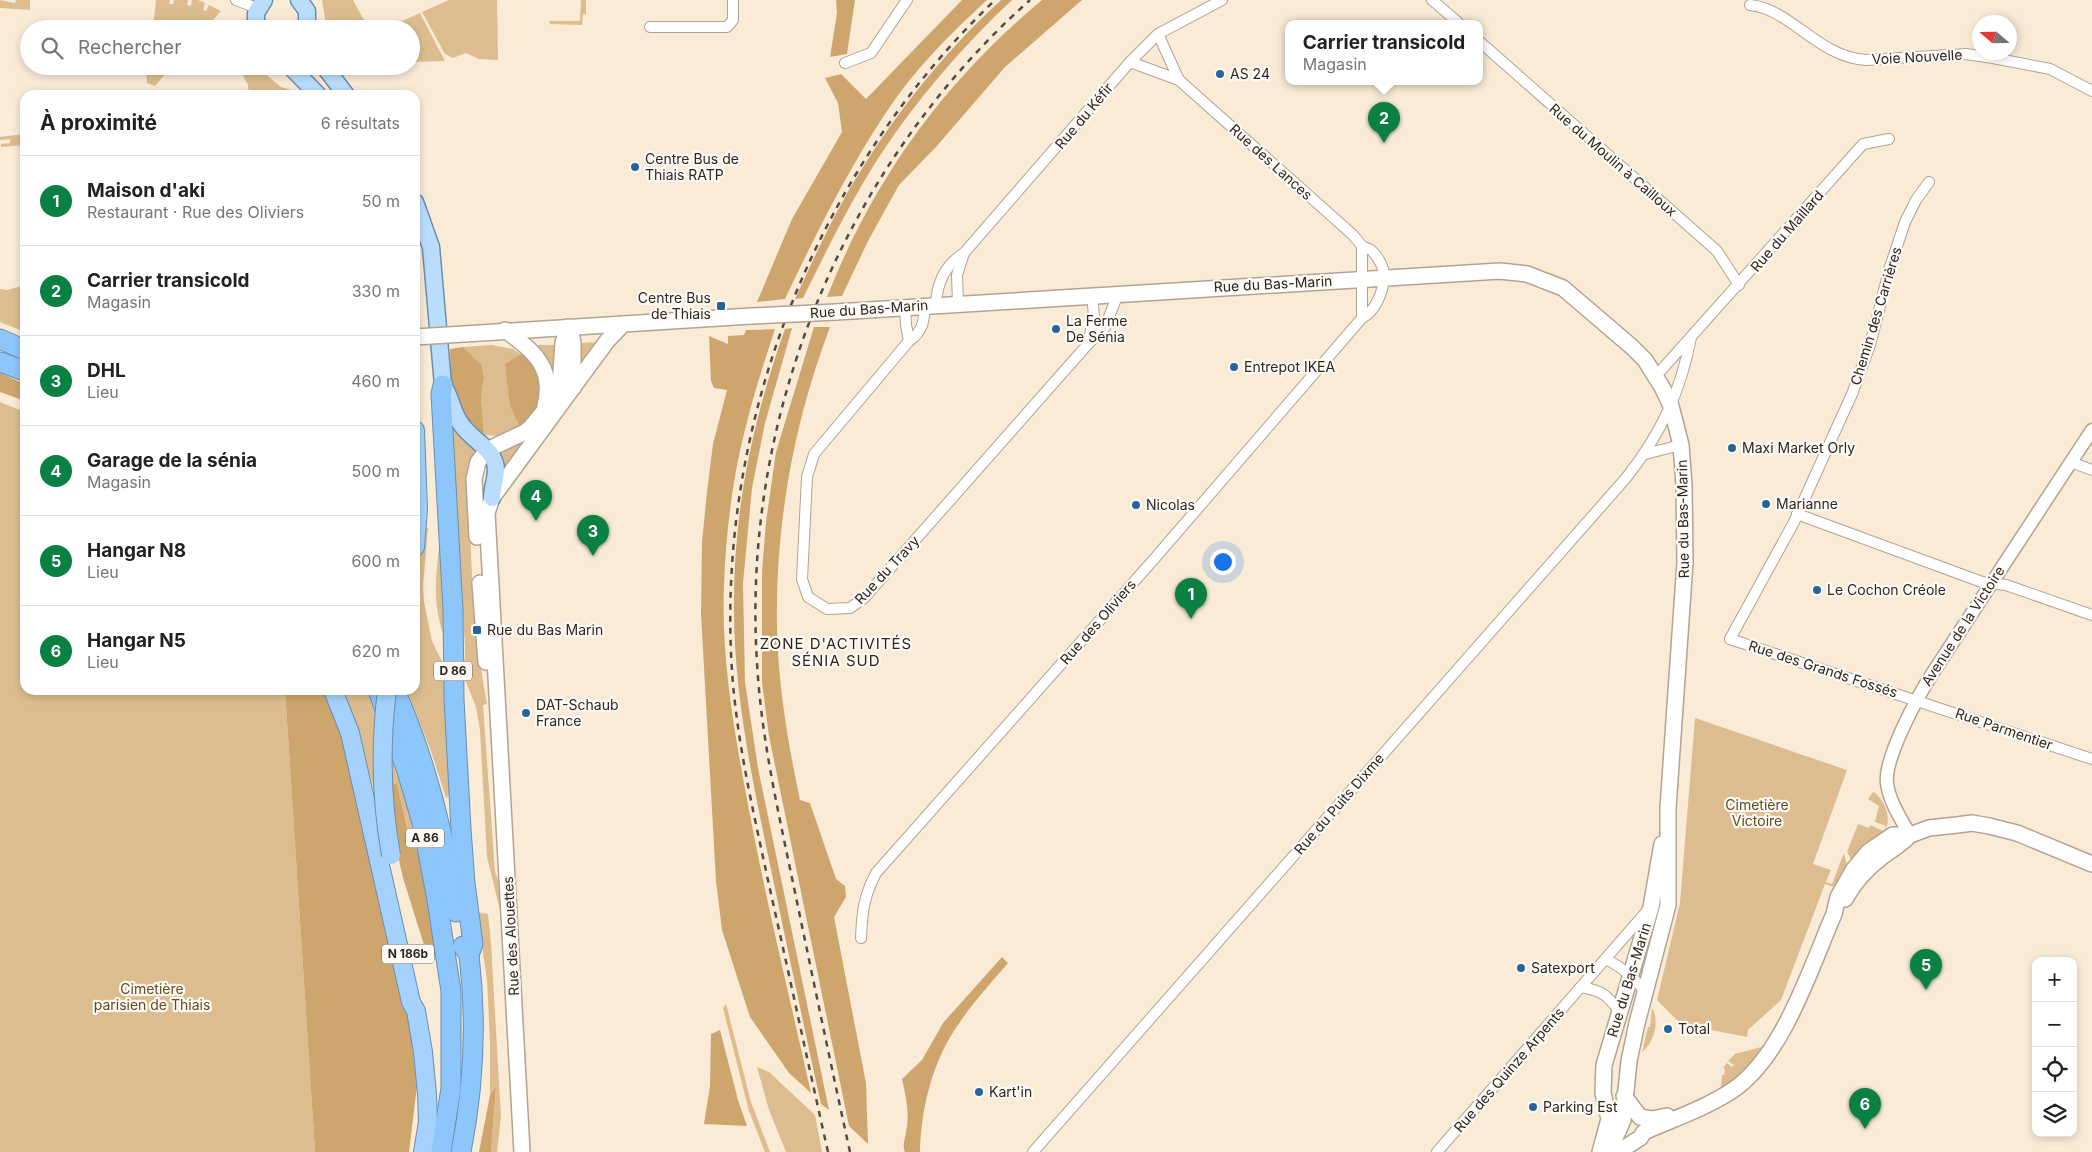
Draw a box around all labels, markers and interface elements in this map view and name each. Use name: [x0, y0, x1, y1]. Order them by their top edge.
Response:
north arrow: [1972, 15, 2017, 60]
search box: [20, 20, 420, 75]
popup: [1285, 20, 1483, 85]
text: Carrier transicold: [1303, 31, 1465, 54]
icon: search: [38, 34, 66, 62]
text: Rechercher: [78, 36, 181, 59]
street label: Voie Nouvelle: [1871, 46, 1963, 67]
text: Magasin: [1303, 54, 1367, 74]
place label: AS 24: [1230, 65, 1270, 82]
marker: AS 24: [1214, 68, 1226, 80]
street label: Rue du Kéfir: [1051, 79, 1116, 152]
street label: Rue du Moulin à Cailloux: [1546, 100, 1681, 220]
pin: 2: [1368, 102, 1400, 143]
text: À proximité: [40, 110, 157, 135]
text: 6 résultats: [321, 113, 400, 133]
street label: Rue des Lances: [1227, 120, 1316, 203]
place label: Centre Bus de Thiais RATP: [645, 150, 739, 183]
marker: Centre Bus de Thiais RATP: [629, 161, 641, 173]
text: Maison d'aki: [87, 179, 205, 202]
street label: Rue du Maillard: [1747, 186, 1827, 275]
text: 1: [53, 191, 59, 211]
text: 50 m: [362, 191, 400, 211]
text: Restaurant · Rue des Oliviers: [87, 202, 304, 222]
street label: Chemin des Carrières: [1846, 245, 1905, 387]
text: Carrier transicold: [87, 269, 250, 292]
street label: Rue du Bas-Marin: [1213, 272, 1333, 295]
text: 2: [51, 281, 61, 301]
text: 330 m: [352, 281, 400, 301]
place label: Centre Bus de Thiais: [638, 289, 711, 322]
text: Magasin: [87, 292, 151, 312]
street label: Rue du Bas-Marin: [809, 296, 929, 321]
marker: Centre Bus de Thiais: [715, 300, 727, 312]
place label: La Ferme De Sénia: [1066, 312, 1128, 345]
marker: La Ferme De Sénia: [1050, 323, 1062, 335]
place label: Entrepot IKEA: [1244, 358, 1336, 375]
text: DHL: [87, 359, 126, 382]
marker: Entrepot IKEA: [1228, 361, 1240, 373]
text: 3: [51, 371, 61, 391]
text: 460 m: [351, 371, 400, 391]
text: Lieu: [87, 382, 119, 402]
place label: Maxi Market Orly: [1742, 439, 1855, 456]
marker: Maxi Market Orly: [1726, 442, 1738, 454]
text: Garage de la sénia: [87, 449, 257, 472]
street label: Rue du Bas-Marin: [1673, 460, 1692, 578]
text: 4: [51, 461, 61, 481]
text: 500 m: [352, 461, 400, 481]
text: Magasin: [87, 472, 151, 492]
pin: 4: [520, 480, 552, 521]
place label: Marianne: [1776, 495, 1838, 512]
place label: Nicolas: [1146, 496, 1195, 513]
marker: Marianne: [1760, 498, 1772, 510]
marker: Nicolas: [1130, 499, 1142, 511]
pin: 3: [577, 515, 609, 556]
street label: Rue du Travy: [851, 532, 923, 607]
text: Hangar N8: [87, 539, 186, 562]
your location: [1210, 549, 1236, 575]
text: 5: [51, 551, 61, 571]
text: 600 m: [351, 551, 400, 571]
text: Lieu: [87, 562, 119, 582]
street label: Avenue de la Victoire: [1917, 563, 2008, 689]
street label: Rue des Oliviers: [1056, 576, 1139, 668]
pin: 1: [1175, 578, 1207, 619]
place label: Le Cochon Créole: [1827, 581, 1946, 598]
marker: Le Cochon Créole: [1811, 584, 1823, 596]
place label: Rue du Bas Marin: [487, 621, 603, 638]
marker: Rue du Bas Marin: [471, 624, 483, 636]
text: Hangar N5: [87, 629, 186, 652]
district label: ZONE D'ACTIVITÉS SÉNIA SUD: [760, 634, 912, 670]
street label: Rue des Grands Fossés: [1747, 636, 1900, 701]
text: 6: [51, 641, 61, 661]
text: 620 m: [352, 641, 400, 661]
text: Lieu: [87, 652, 119, 672]
road number: D 86: [434, 661, 472, 680]
place label: DAT-Schaub France: [536, 696, 619, 729]
street label: Rue Parmentier: [1953, 704, 2055, 753]
marker: DAT-Schaub France: [520, 707, 532, 719]
street label: Rue du Puits Dixme: [1290, 750, 1387, 858]
park label: Cimetière Victoire: [1725, 796, 1789, 829]
road number: A 86: [406, 828, 444, 848]
street label: Rue des Alouettes: [499, 876, 522, 996]
street label: Rue du Bas-Marin: [1603, 921, 1654, 1039]
road number: N 186b: [382, 944, 434, 964]
pin: 5: [1910, 949, 1942, 990]
map controls: [2032, 957, 2077, 1137]
button: +: [2032, 957, 2077, 1002]
place label: Satexport: [1531, 959, 1595, 976]
marker: Satexport: [1515, 962, 1527, 974]
park label: Cimetière parisien de Thiais: [94, 980, 210, 1013]
button: −: [2032, 1002, 2077, 1047]
street label: Rue des Quinze Arpents: [1450, 1004, 1567, 1136]
place label: Total: [1678, 1020, 1710, 1037]
marker: Total: [1662, 1023, 1674, 1035]
button: locate: [2032, 1047, 2077, 1092]
place label: Kart'in: [989, 1083, 1032, 1100]
marker: Kart'in: [973, 1086, 985, 1098]
pin: 6: [1849, 1088, 1881, 1129]
button: layers: [2032, 1092, 2077, 1137]
place label: Parking Est: [1543, 1098, 1618, 1115]
marker: Parking Est: [1527, 1101, 1539, 1113]

